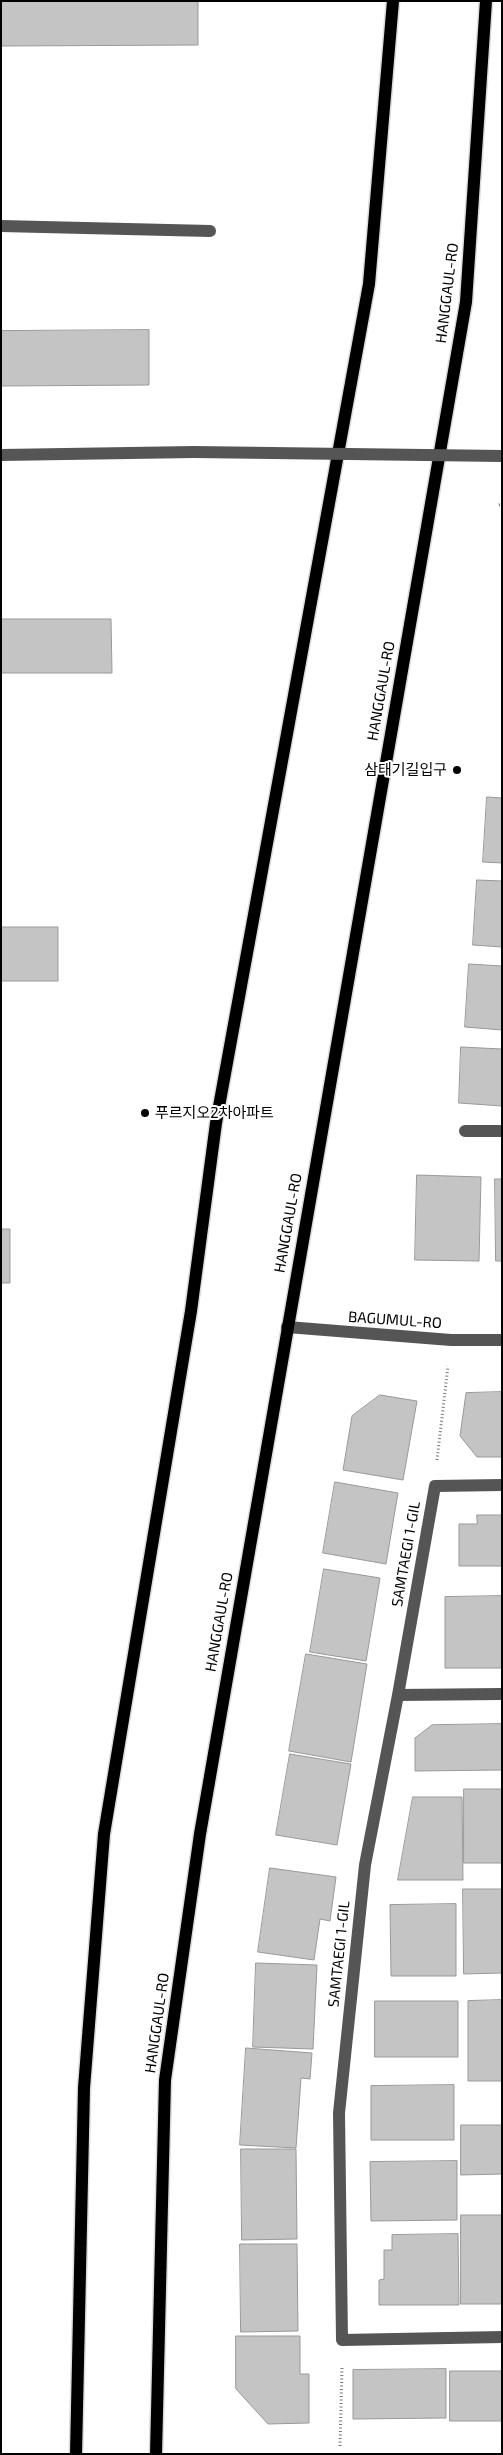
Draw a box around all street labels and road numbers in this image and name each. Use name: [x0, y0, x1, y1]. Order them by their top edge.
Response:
street label: HANGGAUL-RO: [432, 242, 462, 344]
street label: HANGGAUL-RO: [363, 640, 399, 742]
street label: HANGGAUL-RO: [270, 1172, 306, 1274]
street label: BAGUMUL-RO: [347, 1308, 443, 1332]
street label: SAMTAEGI 1-GIL: [388, 1500, 424, 1608]
street label: HANGGAUL-RO: [201, 1571, 237, 1673]
street label: SAMTAEGI 1-GIL: [324, 1900, 354, 2008]
street label: HANGGAUL-RO: [141, 1972, 173, 2074]

